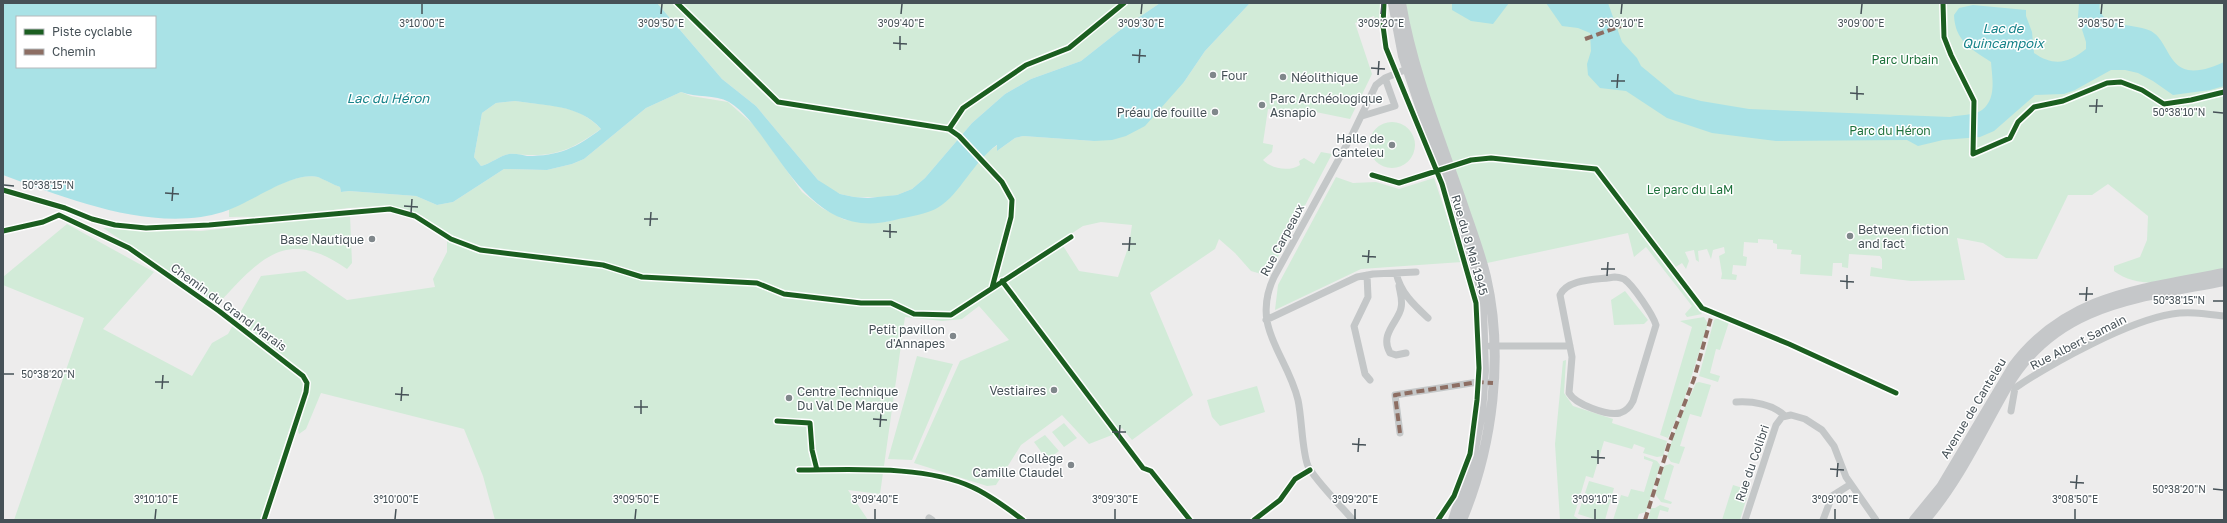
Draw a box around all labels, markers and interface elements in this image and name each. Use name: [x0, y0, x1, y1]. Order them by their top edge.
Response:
legend: [16, 16, 156, 68]
text: 3°10'00"E: [399, 17, 445, 29]
text: 3°09'50"E: [638, 17, 684, 29]
text: 3°09'40"E: [878, 17, 924, 29]
text: 3°09'30"E: [1118, 17, 1164, 29]
text: 3°09'20"E: [1358, 17, 1404, 29]
text: 3°09'10"E: [1598, 17, 1644, 29]
text: 3°09'00"E: [1838, 17, 1884, 29]
text: 3°08'50"E: [2078, 17, 2124, 29]
water label: Lac de Quincampoix: [1962, 20, 2046, 51]
text: Piste cyclable: [52, 24, 132, 39]
text: Chemin: [52, 44, 96, 59]
park label: Parc Urbain: [1872, 52, 1938, 67]
place label: Four: [1221, 68, 1247, 83]
marker: Four: [1208, 70, 1218, 80]
place label: Néolithique: [1291, 70, 1358, 85]
marker: Néolithique: [1278, 72, 1288, 82]
water label: Lac du Héron: [347, 90, 430, 106]
place label: Parc Archéologique Asnapio: [1270, 91, 1382, 120]
marker: Parc Archéologique Asnapio: [1257, 100, 1267, 110]
place label: Préau de fouille: [1117, 105, 1207, 120]
text: 50°38'10"N: [2153, 106, 2205, 118]
marker: Préau de fouille: [1210, 107, 1220, 117]
park label: Parc du Héron: [1849, 123, 1931, 138]
place label: Halle de Canteleu: [1332, 131, 1384, 160]
marker: Halle de Canteleu: [1387, 140, 1397, 150]
text: 50°38'15"N: [22, 179, 74, 191]
park label: Le parc du LaM: [1647, 182, 1733, 197]
street label: Rue du 8 Mai 1945: [1448, 193, 1492, 297]
street label: Rue Carpeaux: [1257, 201, 1308, 279]
place label: Between fiction and fact: [1858, 222, 1949, 251]
marker: Between fiction and fact: [1845, 231, 1855, 241]
place label: Base Nautique: [280, 232, 364, 247]
marker: Base Nautique: [367, 234, 377, 244]
street label: Chemin du Grand Marais: [168, 260, 290, 354]
text: 50°38'15"N: [2153, 294, 2205, 306]
street label: Rue Albert Samain: [2027, 311, 2129, 373]
place label: Petit pavillon d'Annapes: [868, 322, 945, 351]
marker: Petit pavillon d'Annapes: [948, 331, 958, 341]
street label: Avenue de Canteleu: [1937, 355, 2009, 461]
text: 50°38'20"N: [21, 368, 75, 380]
place label: Vestiaires: [989, 383, 1046, 398]
place label: Centre Technique Du Val De Marque: [797, 384, 898, 413]
marker: Vestiaires: [1049, 385, 1059, 395]
marker: Centre Technique Du Val De Marque: [784, 393, 794, 403]
street label: Rue du Colibri: [1732, 423, 1772, 503]
place label: Collège Camille Claudel: [972, 451, 1063, 480]
marker: Collège Camille Claudel: [1066, 460, 1076, 470]
text: 50°38'20"N: [2152, 483, 2206, 495]
text: 3°10'10"E: [134, 493, 178, 505]
text: 3°10'00"E: [373, 493, 419, 505]
text: 3°09'50"E: [613, 493, 659, 505]
text: 3°09'40"E: [852, 493, 898, 505]
text: 3°09'30"E: [1092, 493, 1138, 505]
text: 3°09'20"E: [1332, 493, 1378, 505]
text: 3°09'10"E: [1572, 493, 1618, 505]
text: 3°09'00"E: [1812, 493, 1858, 505]
text: 3°08'50"E: [2052, 493, 2098, 505]

